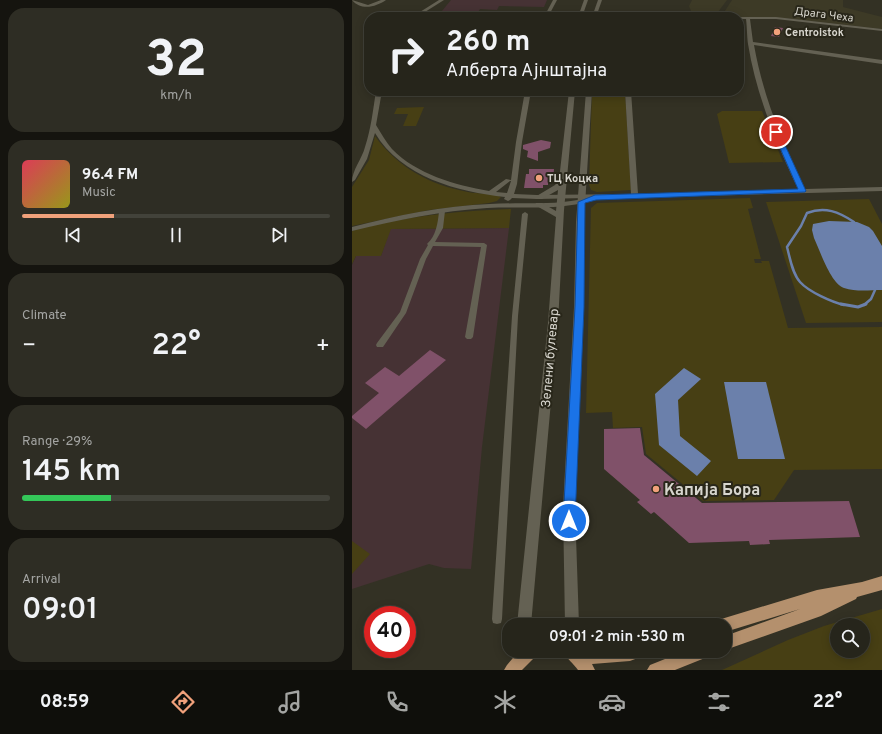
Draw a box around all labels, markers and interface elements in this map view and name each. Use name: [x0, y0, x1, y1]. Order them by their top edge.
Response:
street label: Драга Чеха: [793, 4, 855, 26]
text: 260 m: [446, 25, 530, 61]
place label: Centroistok: [785, 26, 844, 40]
marker: Centroistok: [772, 27, 782, 37]
icon: right: [380, 28, 432, 80]
text: 32: [145, 29, 207, 95]
text: Алберта Ајнштајна: [446, 60, 607, 83]
text: km/h: [160, 88, 192, 104]
pin: [759, 115, 793, 149]
icon: arrive: [765, 121, 787, 143]
text: 96.4 FM: [82, 166, 138, 185]
place label: ТЦ Коцка: [547, 172, 598, 186]
marker: ТЦ Коцка: [534, 173, 544, 183]
text: Music: [82, 185, 116, 201]
icon: previous: [62, 224, 84, 246]
icon: pause: [165, 224, 187, 246]
icon: next: [268, 224, 290, 246]
text: Climate: [22, 308, 67, 324]
street label: Зелени булевар: [539, 308, 563, 408]
text: 22°: [151, 328, 201, 365]
text: −: [22, 333, 36, 360]
text: +: [316, 333, 330, 360]
text: Range · 29%: [22, 434, 92, 450]
text: 145 km: [22, 454, 121, 491]
place label: Капија Бора: [664, 481, 760, 501]
marker: Капија Бора: [651, 484, 661, 494]
position arrow: [548, 500, 590, 542]
text: Arrival: [22, 572, 61, 588]
text: 09:01: [22, 592, 98, 629]
speed limit sign: 40: [364, 606, 416, 658]
map controls: [830, 618, 870, 658]
button: search: [830, 618, 870, 658]
text: 09:01 · 2 min · 530 m: [549, 628, 685, 647]
icon: directions: [169, 688, 197, 716]
icon: music: [276, 688, 304, 716]
icon: phone: [383, 688, 411, 716]
icon: climate: [491, 688, 519, 716]
icon: car: [598, 688, 626, 716]
icon: filters: [705, 688, 733, 716]
text: 08:59: [40, 691, 89, 714]
text: 22°: [813, 691, 842, 714]

